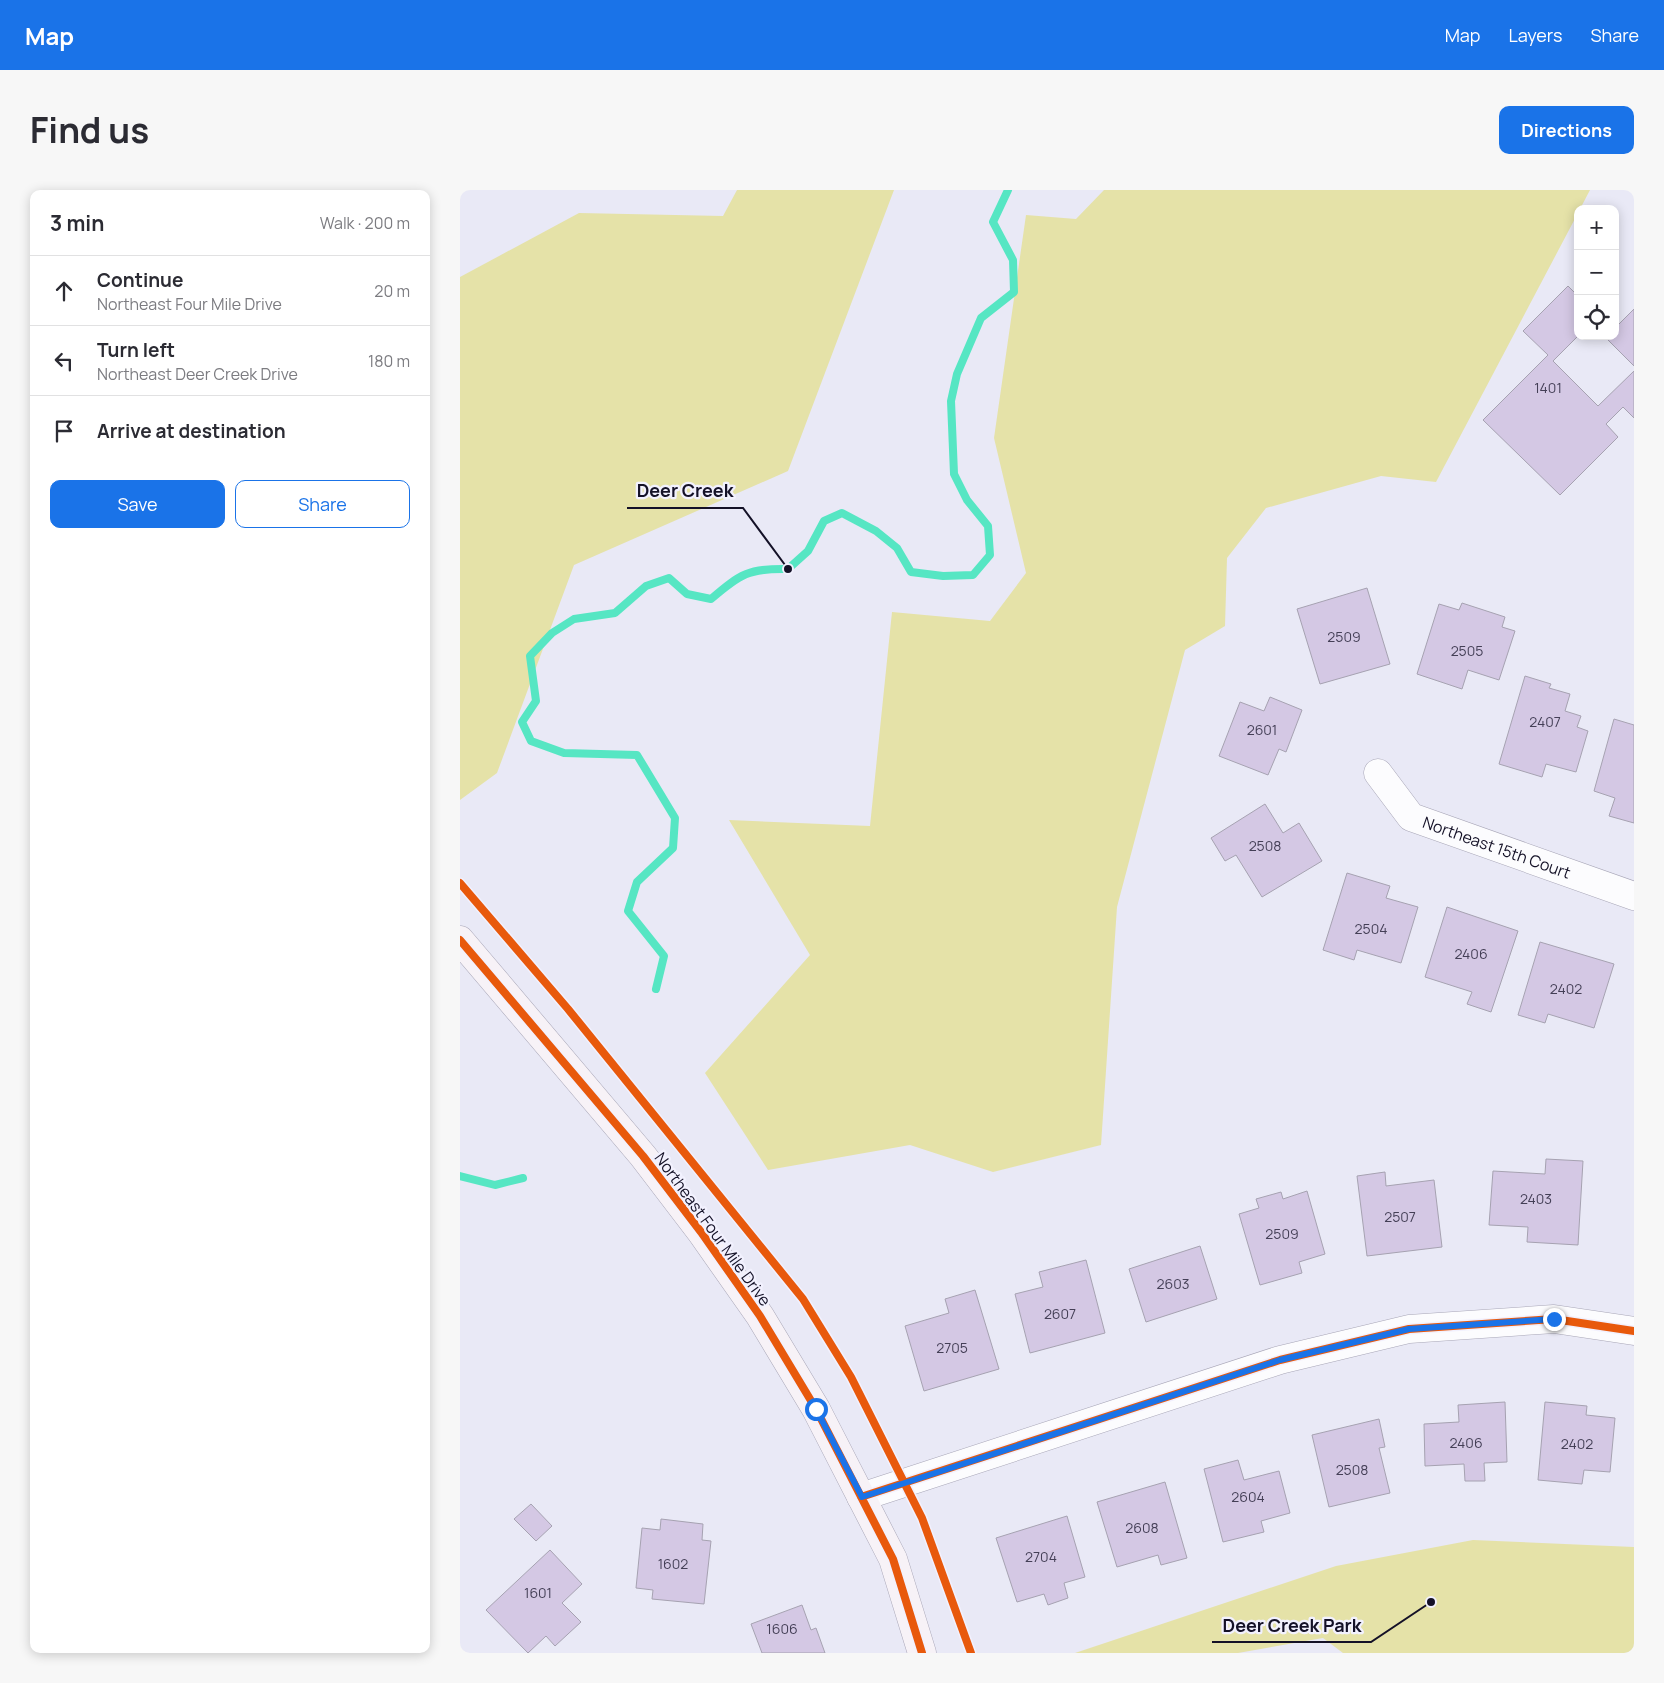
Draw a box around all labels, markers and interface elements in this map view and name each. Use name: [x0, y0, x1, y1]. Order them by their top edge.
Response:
text: Map: [25, 19, 74, 52]
text: Map: [1445, 23, 1480, 47]
text: Layers: [1508, 23, 1562, 47]
text: Share: [1590, 23, 1639, 47]
text: Find us: [30, 106, 149, 154]
button: Directions: [1499, 106, 1634, 154]
map controls: [1574, 205, 1619, 340]
button: +: [1574, 205, 1619, 250]
text: 3 min: [50, 209, 104, 237]
text: Walk · 200 m: [320, 212, 410, 234]
button: −: [1574, 250, 1619, 295]
text: Continue: [97, 267, 183, 293]
icon: ahead: [50, 277, 78, 305]
text: 20 m: [374, 280, 410, 302]
text: Northeast Four Mile Drive: [97, 293, 282, 315]
button: locate: [1574, 295, 1619, 340]
text: Turn left: [97, 337, 175, 363]
icon: left: [50, 347, 78, 375]
text: 180 m: [368, 350, 410, 372]
text: Northeast Deer Creek Drive: [97, 363, 298, 385]
house number: 1401: [1534, 378, 1562, 397]
icon: arrive: [50, 417, 78, 445]
text: Arrive at destination: [97, 418, 286, 444]
callout: Deer Creek: [627, 475, 743, 508]
text: Deer Creek: [637, 478, 735, 502]
button: Save: [50, 480, 225, 528]
button: Share: [235, 480, 410, 528]
house number: 2509: [1327, 627, 1361, 646]
house number: 2505: [1451, 641, 1483, 660]
house number: 2407: [1529, 712, 1561, 731]
house number: 2601: [1247, 720, 1277, 739]
street label: Northeast 15th Court: [1420, 811, 1574, 884]
house number: 2508: [1249, 836, 1281, 855]
house number: 2504: [1355, 919, 1387, 938]
house number: 2406: [1454, 944, 1488, 963]
house number: 2402: [1550, 979, 1582, 998]
street label: Northeast Four Mile Drive: [650, 1148, 776, 1310]
house number: 2403: [1520, 1189, 1552, 1208]
house number: 2507: [1384, 1207, 1416, 1226]
house number: 2509: [1265, 1224, 1299, 1243]
house number: 2603: [1157, 1274, 1189, 1293]
house number: 2607: [1044, 1304, 1076, 1323]
route end: [1543, 1308, 1566, 1331]
house number: 2705: [936, 1338, 968, 1357]
route start: [805, 1398, 828, 1421]
house number: 2406: [1449, 1433, 1483, 1452]
house number: 2402: [1561, 1434, 1593, 1453]
house number: 2508: [1336, 1460, 1368, 1479]
house number: 2604: [1231, 1487, 1265, 1506]
house number: 2608: [1125, 1518, 1159, 1537]
house number: 2704: [1025, 1547, 1057, 1566]
house number: 1602: [658, 1554, 688, 1573]
house number: 1601: [524, 1583, 552, 1602]
callout: Deer Creek Park: [1212, 1609, 1371, 1642]
text: Deer Creek Park: [1223, 1613, 1363, 1637]
house number: 1606: [766, 1619, 798, 1638]

